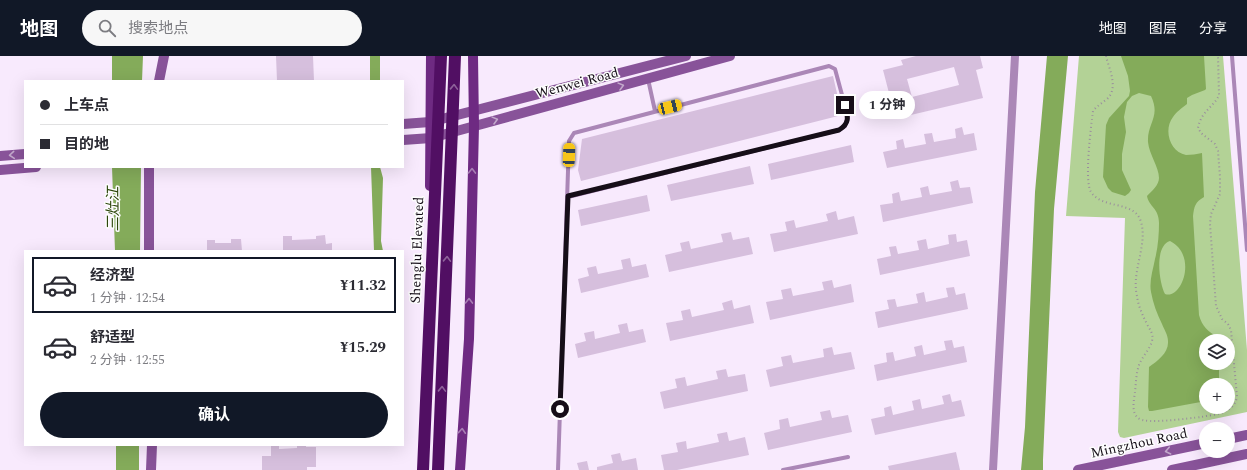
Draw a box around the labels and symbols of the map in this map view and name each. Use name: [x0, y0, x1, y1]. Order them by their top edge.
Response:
street label: Wenwei Road: [533, 62, 621, 104]
one-way arrow: [617, 82, 624, 91]
one-way arrow: [450, 84, 458, 90]
callout: 1 分钟: [859, 91, 915, 119]
route end: [836, 96, 854, 114]
car: [657, 98, 683, 116]
one-way arrow: [491, 116, 498, 125]
car: [563, 143, 575, 167]
one-way arrow: [9, 151, 16, 160]
one-way arrow: [468, 168, 477, 174]
water label: 三灶江: [102, 185, 125, 232]
street label: Shenglu Elevated: [405, 196, 429, 304]
one-way arrow: [443, 256, 451, 262]
one-way arrow: [465, 298, 474, 304]
one-way arrow: [437, 386, 446, 392]
route start: [551, 400, 569, 418]
street label: Mingzhou Road: [1089, 422, 1190, 464]
one-way arrow: [458, 428, 467, 434]
one-way arrow: [1165, 447, 1171, 455]

